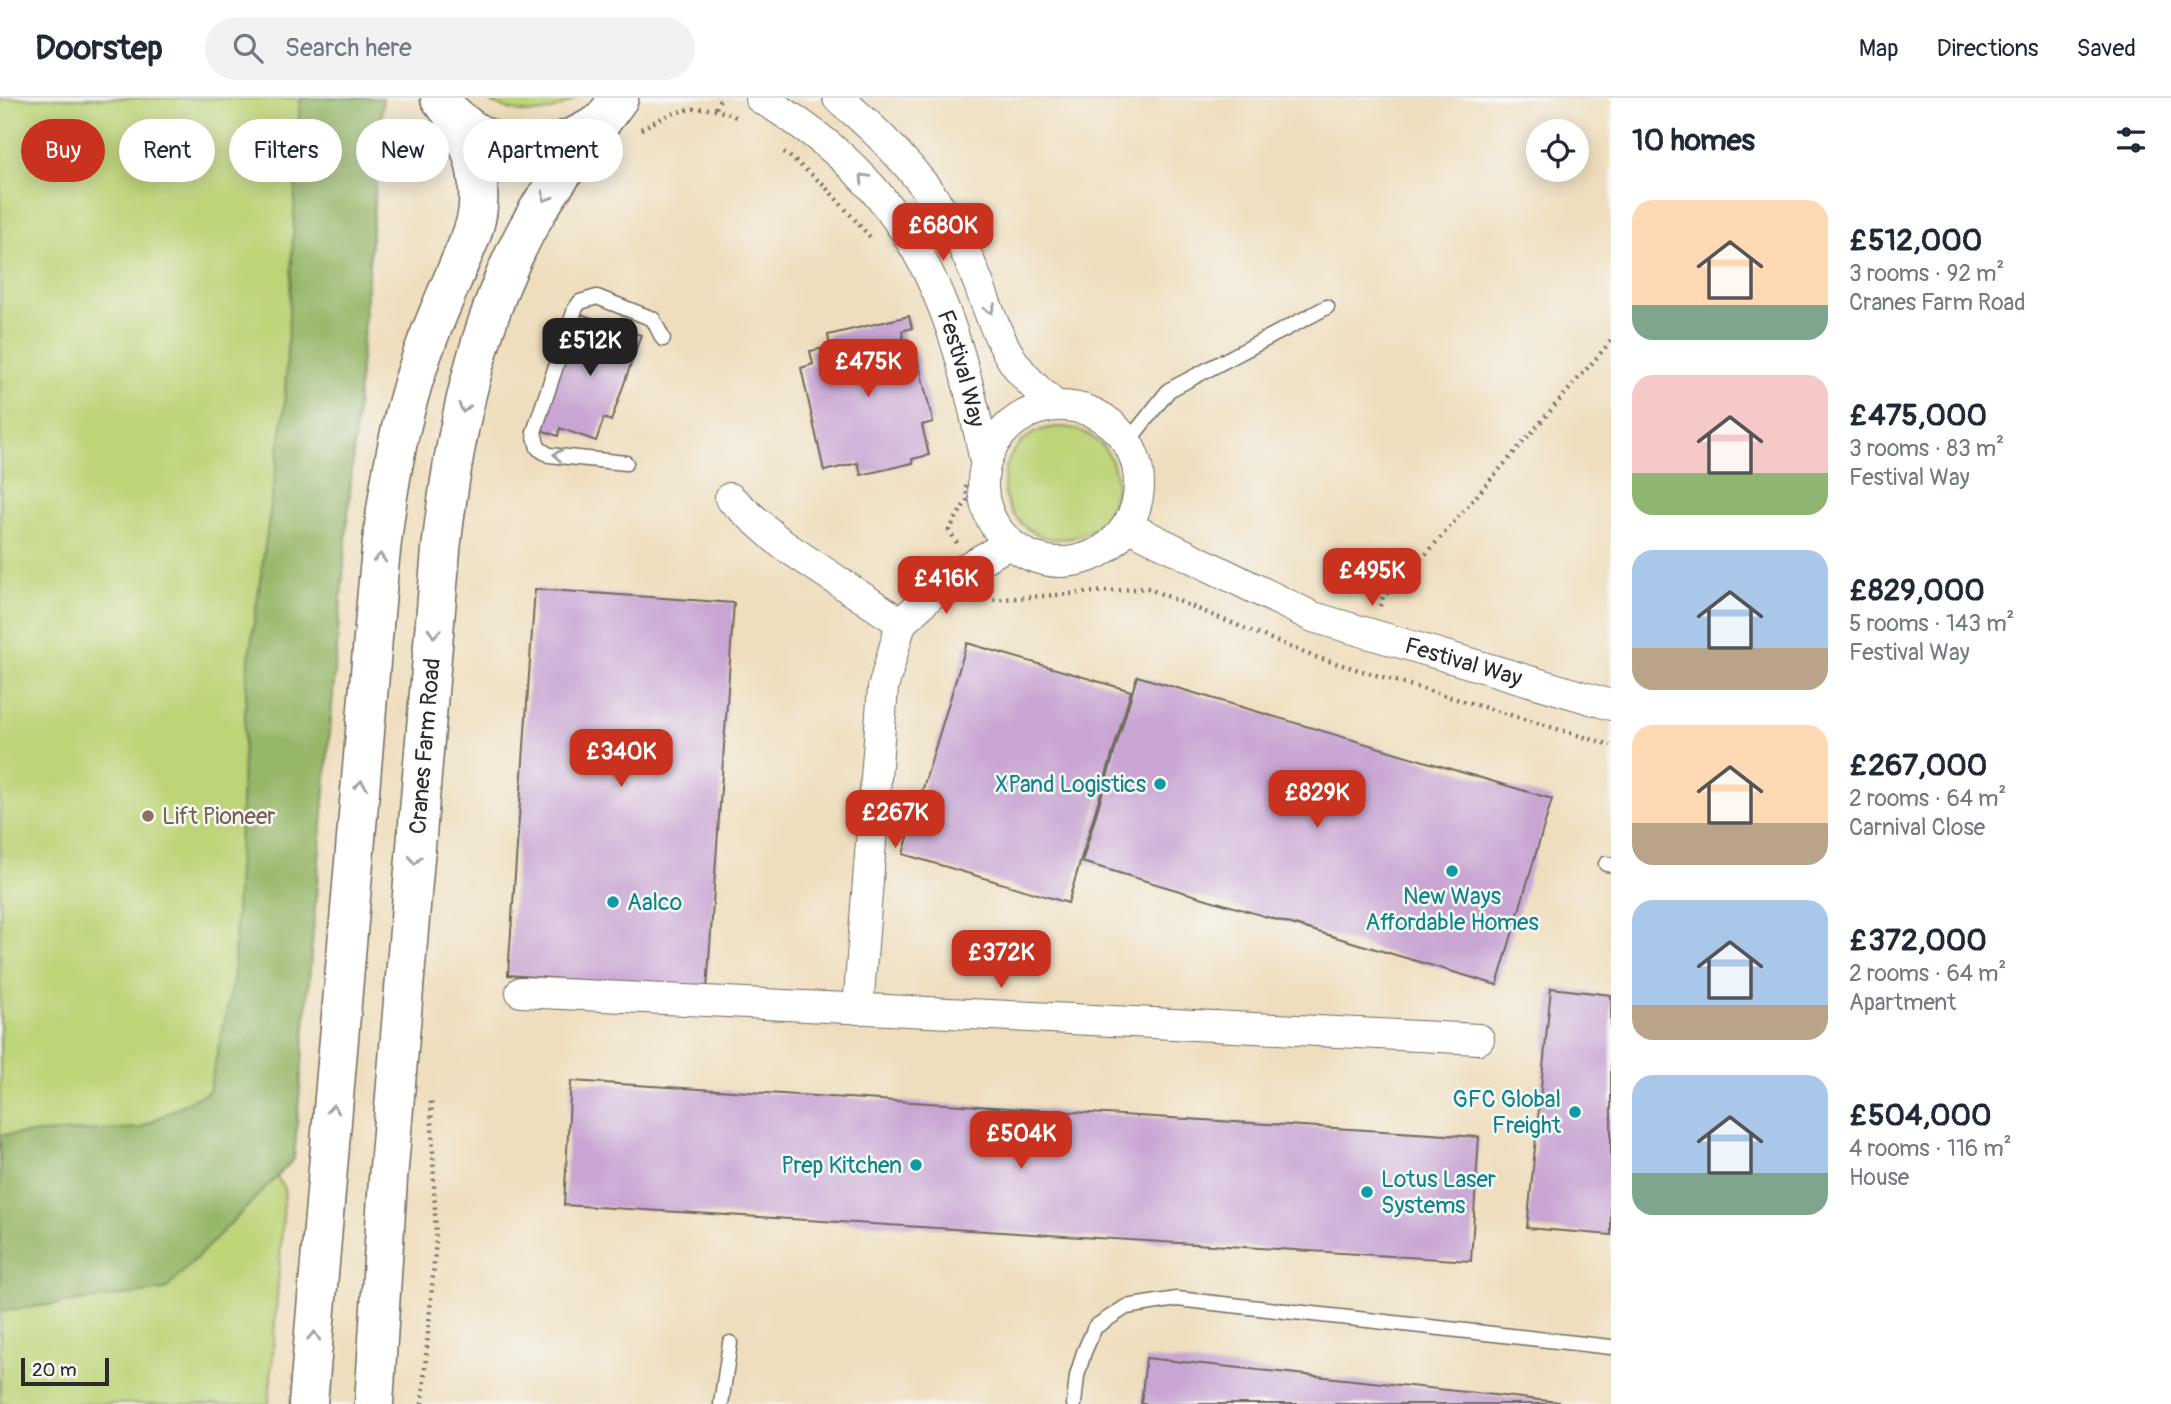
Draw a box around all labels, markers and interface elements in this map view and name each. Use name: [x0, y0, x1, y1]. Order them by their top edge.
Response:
search box: [205, 17, 695, 80]
text: Doorstep: [35, 28, 163, 69]
icon: search: [229, 29, 267, 67]
text: Search here: [285, 32, 412, 64]
text: Map: [1859, 34, 1899, 63]
text: Directions: [1937, 34, 2038, 63]
text: Saved: [2076, 34, 2136, 63]
chip: Buy: [21, 119, 105, 182]
chip: Rent: [119, 119, 215, 182]
chip: Filters: [229, 119, 342, 182]
chip: New: [356, 119, 449, 182]
chip: Apartment: [463, 119, 623, 182]
map controls: [1526, 119, 1589, 182]
button: locate: [1526, 119, 1589, 182]
icon: filters: [2112, 121, 2150, 159]
text: 10 homes: [1632, 122, 1755, 159]
one-way arrow: [859, 173, 872, 186]
one-way arrow: [541, 189, 554, 202]
pin: £680K: [894, 204, 992, 263]
text: £680K: [908, 211, 978, 240]
text: £512,000: [1849, 222, 1982, 259]
icon: home: [1688, 228, 1772, 312]
text: 3 rooms · 92 m²: [1849, 259, 2004, 288]
text: Cranes Farm Road: [1849, 288, 2025, 317]
one-way arrow: [981, 303, 995, 315]
street label: Festival Way: [931, 306, 991, 430]
pin: £512K: [541, 318, 639, 378]
text: £512K: [559, 326, 621, 355]
pin: £475K: [819, 340, 917, 399]
text: £475K: [835, 347, 901, 376]
text: £475,000: [1849, 397, 1987, 434]
one-way arrow: [458, 402, 472, 414]
icon: home: [1688, 403, 1772, 487]
text: 3 rooms · 83 m²: [1849, 434, 2004, 463]
one-way arrow: [552, 448, 564, 463]
text: Festival Way: [1849, 463, 1970, 492]
pin: £495K: [1323, 548, 1421, 608]
one-way arrow: [372, 553, 387, 564]
pin: £416K: [897, 556, 995, 616]
text: £495K: [1339, 556, 1405, 585]
text: £416K: [914, 564, 978, 593]
text: £829,000: [1849, 572, 1985, 609]
icon: home: [1688, 578, 1772, 662]
text: 5 rooms · 143 m²: [1849, 609, 2014, 638]
one-way arrow: [427, 628, 442, 639]
street label: Festival Way: [1401, 631, 1525, 693]
text: Festival Way: [1849, 638, 1970, 667]
street label: Cranes Farm Road: [403, 657, 447, 835]
pin: £340K: [572, 730, 670, 789]
text: £340K: [586, 737, 656, 766]
text: £267,000: [1849, 747, 1987, 784]
icon: home: [1688, 753, 1772, 837]
place label: XPand Logistics: [995, 770, 1146, 799]
pin: £829K: [1268, 770, 1366, 830]
marker: XPand Logistics: [1152, 776, 1168, 792]
text: £829K: [1285, 778, 1349, 807]
one-way arrow: [353, 779, 368, 790]
text: 2 rooms · 64 m²: [1849, 784, 2006, 813]
pin: £267K: [846, 790, 944, 850]
text: £267K: [862, 798, 928, 827]
place label: Lift Pioneer: [162, 802, 275, 831]
marker: Lift Pioneer: [140, 808, 156, 824]
text: Carnival Close: [1849, 813, 1985, 842]
one-way arrow: [408, 855, 423, 866]
marker: New Ways Affordable Homes: [1444, 863, 1460, 879]
place label: New Ways Affordable Homes: [1365, 882, 1539, 937]
place label: Aalco: [627, 888, 682, 917]
marker: Aalco: [605, 894, 621, 910]
text: £372,000: [1849, 922, 1987, 959]
icon: home: [1688, 928, 1772, 1012]
pin: £372K: [952, 930, 1050, 990]
text: £372K: [968, 938, 1034, 967]
text: 2 rooms · 64 m²: [1849, 959, 2006, 988]
text: Apartment: [1849, 988, 1956, 1017]
place label: GFC Global Freight: [1452, 1085, 1562, 1140]
text: £504,000: [1849, 1097, 1992, 1134]
icon: home: [1688, 1103, 1772, 1187]
one-way arrow: [325, 1104, 340, 1115]
marker: GFC Global Freight: [1567, 1104, 1583, 1120]
pin: £504K: [972, 1112, 1070, 1171]
text: £504K: [986, 1119, 1056, 1148]
text: 4 rooms · 116 m²: [1849, 1134, 2012, 1163]
place label: Prep Kitchen: [781, 1151, 902, 1180]
marker: Prep Kitchen: [908, 1157, 924, 1173]
text: House: [1849, 1163, 1909, 1192]
place label: Lotus Laser Systems: [1381, 1165, 1496, 1220]
marker: Lotus Laser Systems: [1359, 1184, 1375, 1200]
one-way arrow: [306, 1330, 321, 1341]
scale bar: [21, 1355, 108, 1387]
text: 20 m: [32, 1358, 77, 1382]

